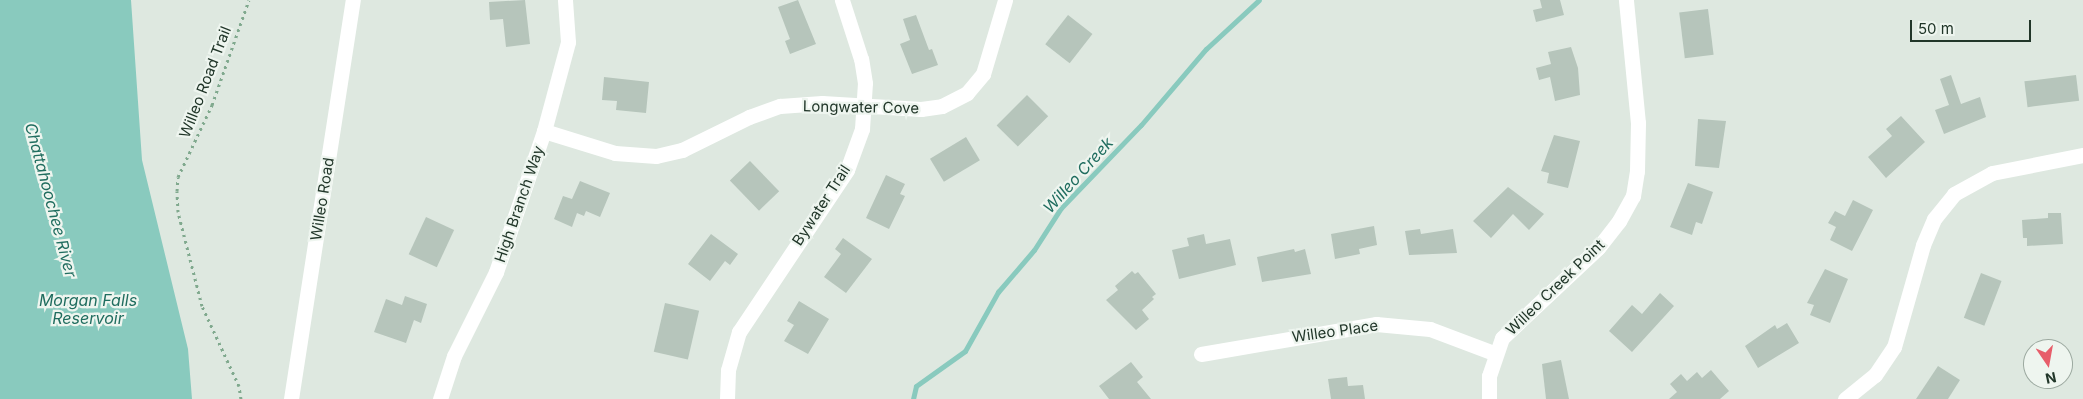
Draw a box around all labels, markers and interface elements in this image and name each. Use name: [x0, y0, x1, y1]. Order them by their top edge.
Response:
scale bar: [1913, 10, 2034, 42]
text: 50 m: [1918, 19, 1954, 38]
street label: Willeo Road Trail: [175, 24, 235, 140]
street label: Longwater Cove: [803, 97, 919, 117]
water label: Chattahoochee River: [21, 121, 81, 279]
water label: Willeo Creek: [1039, 133, 1117, 217]
street label: High Branch Way: [491, 143, 547, 265]
street label: Willeo Road: [307, 156, 337, 242]
street label: Bywater Trail: [788, 161, 854, 249]
street label: Willeo Creek Point: [1502, 235, 1608, 339]
water label: Morgan Falls Reservoir: [39, 290, 137, 328]
street label: Willeo Place: [1291, 316, 1379, 346]
north arrow: [2023, 339, 2073, 389]
text: N: [2044, 369, 2058, 388]

